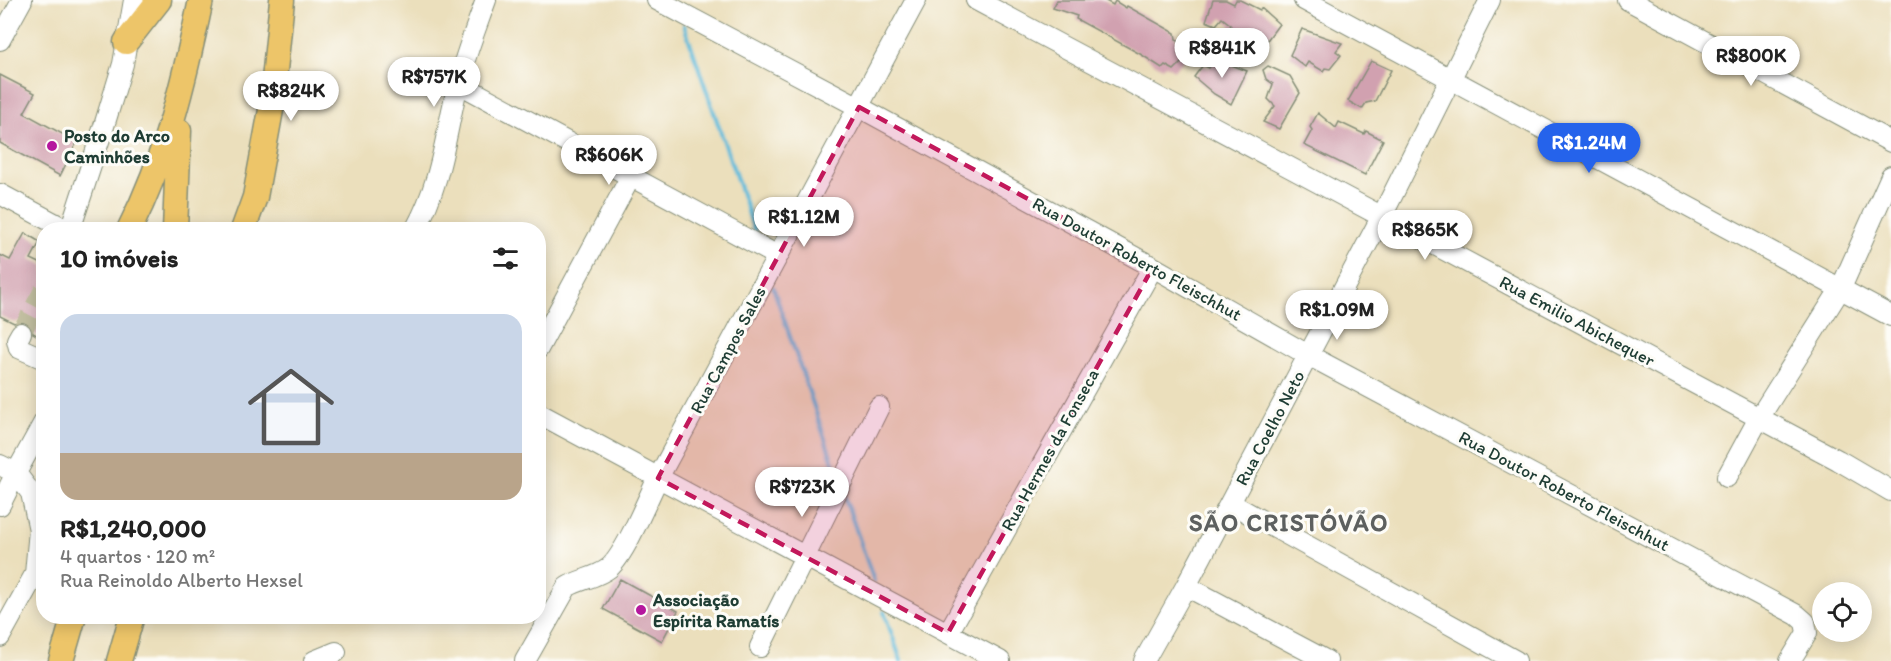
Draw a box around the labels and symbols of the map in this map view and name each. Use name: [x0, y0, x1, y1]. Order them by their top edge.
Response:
pin: R$841K: [1173, 28, 1271, 79]
pin: R$800K: [1702, 36, 1800, 87]
pin: R$757K: [385, 57, 483, 108]
pin: R$824K: [242, 71, 340, 122]
pin: R$1.24M: [1534, 123, 1644, 174]
place label: Posto do Arco Caminhões: [64, 125, 170, 168]
pin: R$606K: [560, 135, 658, 186]
marker: Posto do Arco Caminhões: [45, 139, 59, 153]
street label: Rua Doutor Roberto Fleischhut: [1029, 192, 1246, 326]
pin: R$1.12M: [749, 197, 859, 248]
pin: R$865K: [1376, 210, 1474, 261]
street label: Rua Emilio Abichequer: [1496, 271, 1659, 372]
street label: Rua Campos Sales: [685, 283, 771, 417]
pin: R$1.09M: [1282, 290, 1392, 341]
street label: Rua Hermes da Fonseca: [996, 365, 1104, 535]
street label: Rua Coelho Neto: [1230, 367, 1310, 489]
street label: Rua Doutor Roberto Fleischhut: [1455, 426, 1673, 556]
pin: R$723K: [753, 467, 851, 518]
district label: SÃO CRISTÓVÃO: [1189, 508, 1389, 537]
place label: Associação Espírita Ramatís: [652, 589, 779, 632]
marker: Associação Espírita Ramatís: [634, 603, 648, 617]

